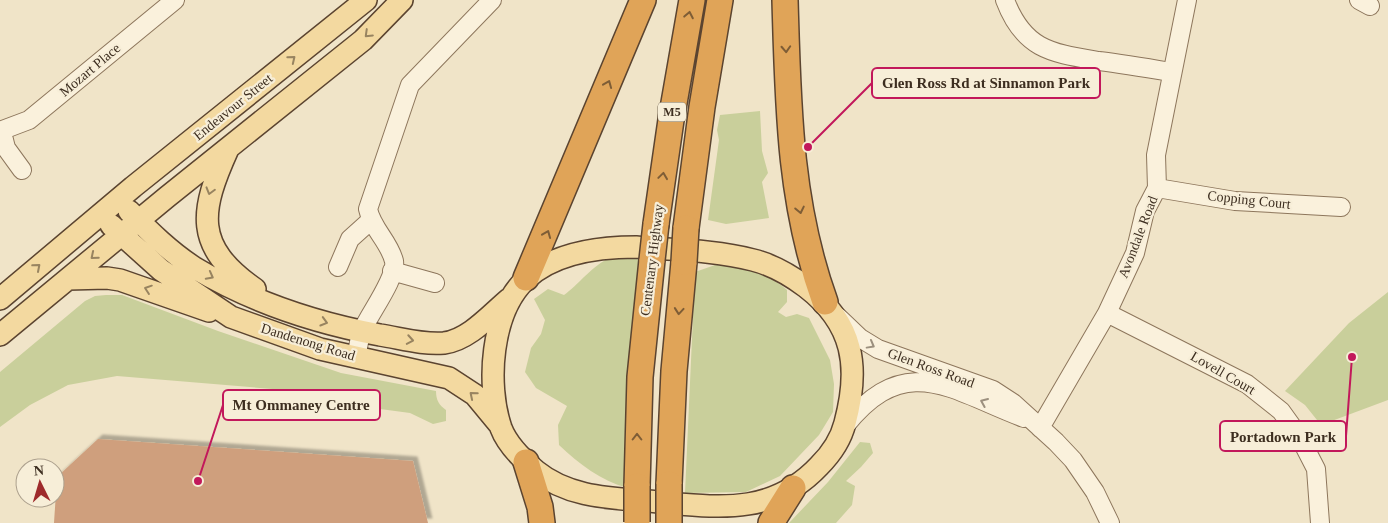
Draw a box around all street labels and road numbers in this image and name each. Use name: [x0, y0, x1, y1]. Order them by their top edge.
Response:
street label: Mozart Place: [57, 40, 123, 100]
street label: Endeavour Street: [191, 71, 275, 143]
road number: M5: [658, 102, 686, 121]
street label: Copping Court: [1207, 188, 1291, 212]
street label: Avondale Road: [1116, 194, 1160, 280]
street label: Centenary Highway: [638, 203, 666, 317]
street label: Dandenong Road: [259, 321, 357, 363]
street label: Glen Ross Road: [886, 345, 976, 391]
street label: Lovell Court: [1188, 349, 1258, 398]

